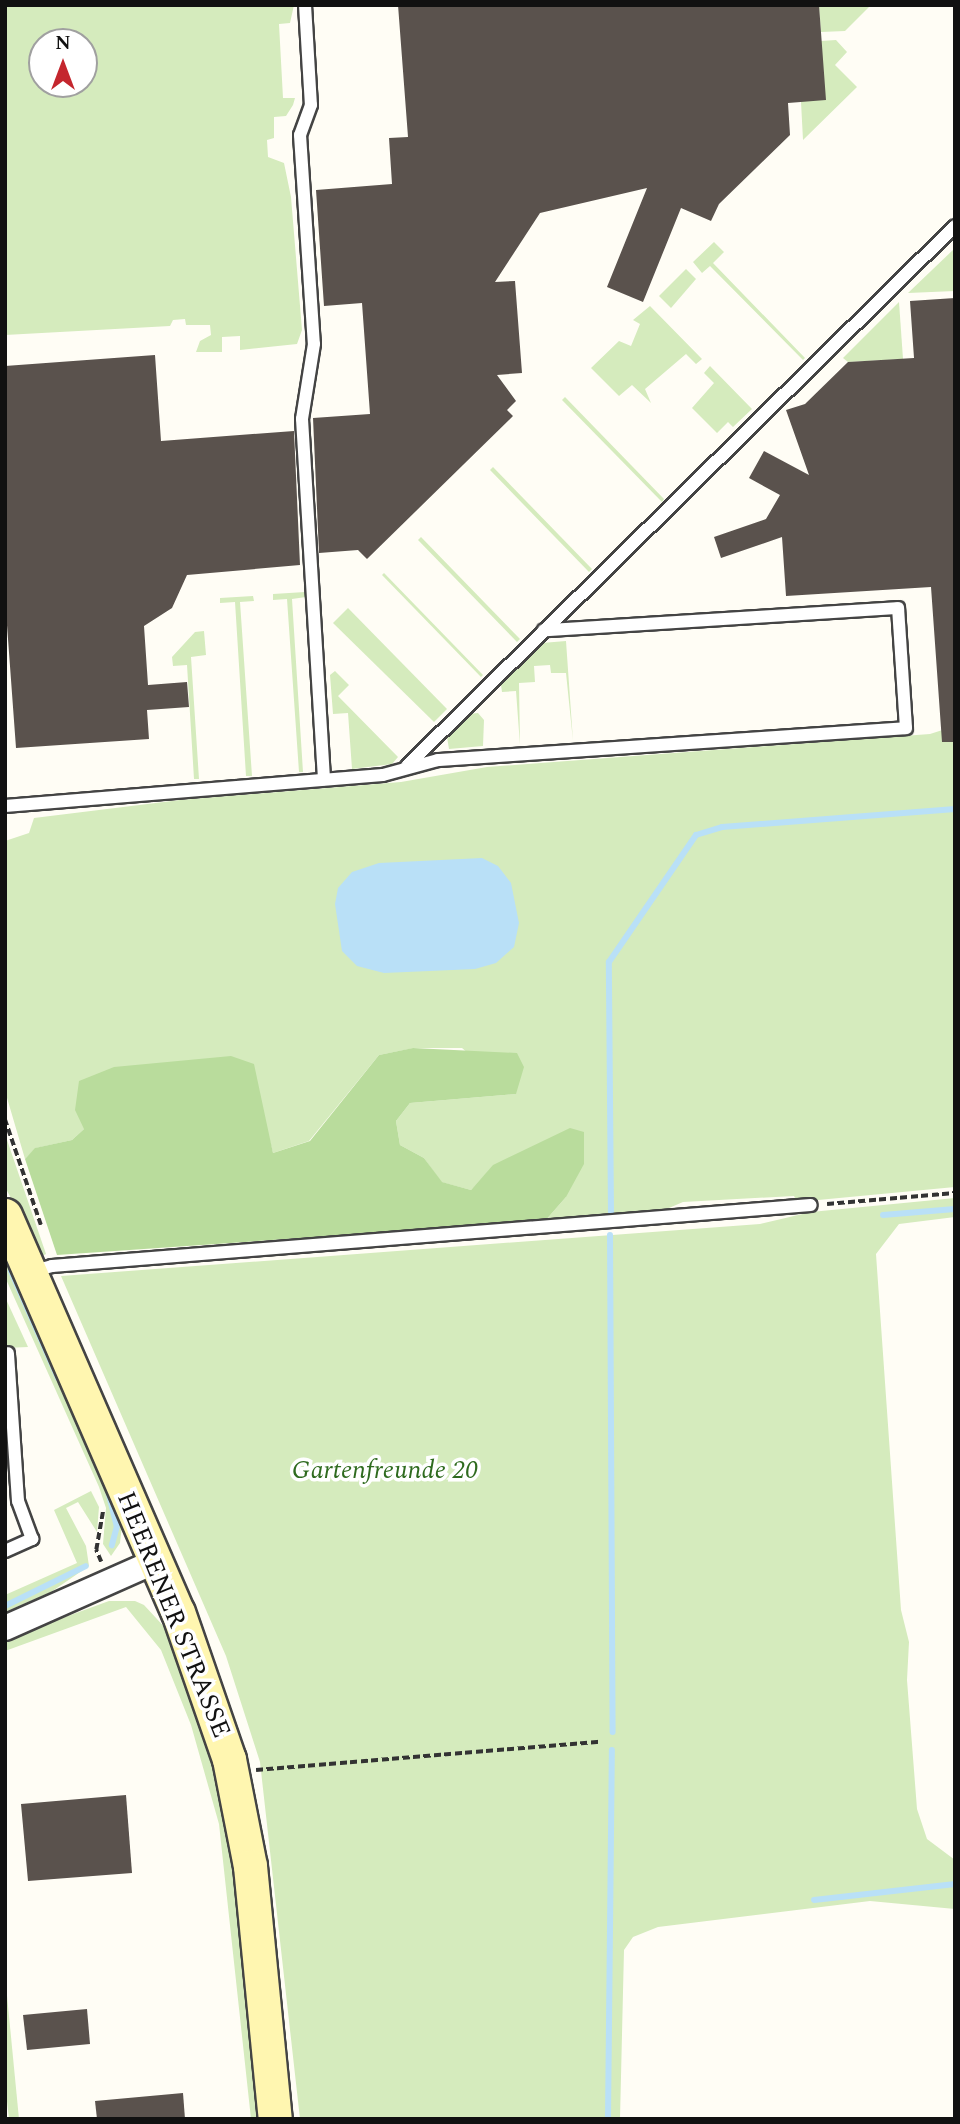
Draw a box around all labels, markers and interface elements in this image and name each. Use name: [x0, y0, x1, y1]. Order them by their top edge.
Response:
north arrow: [28, 28, 98, 98]
text: N: [55, 29, 71, 58]
park label: Gartenfreunde 20: [292, 1455, 478, 1487]
street label: HEERENER STRASSE: [109, 1487, 237, 1743]

